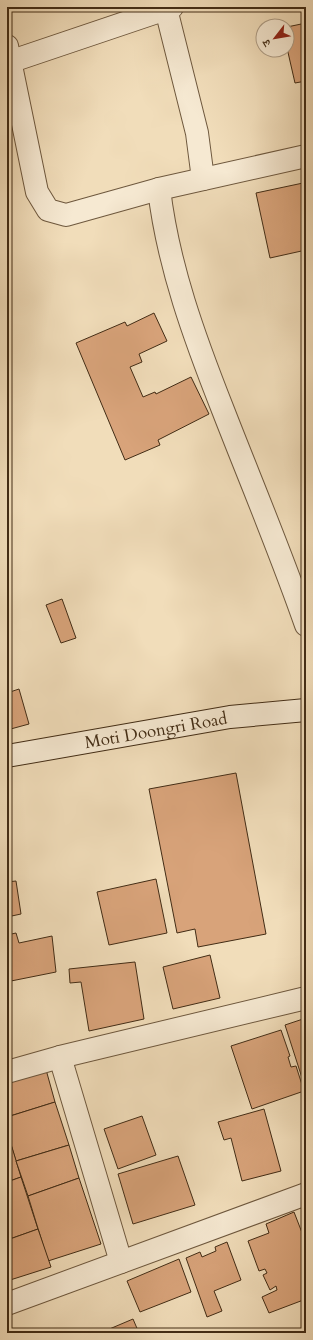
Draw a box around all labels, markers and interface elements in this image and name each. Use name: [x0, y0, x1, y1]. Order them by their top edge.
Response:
north arrow: [255, 18, 295, 58]
text: उ: [258, 35, 275, 50]
street label: Moti Doongri Road: [83, 707, 229, 754]

